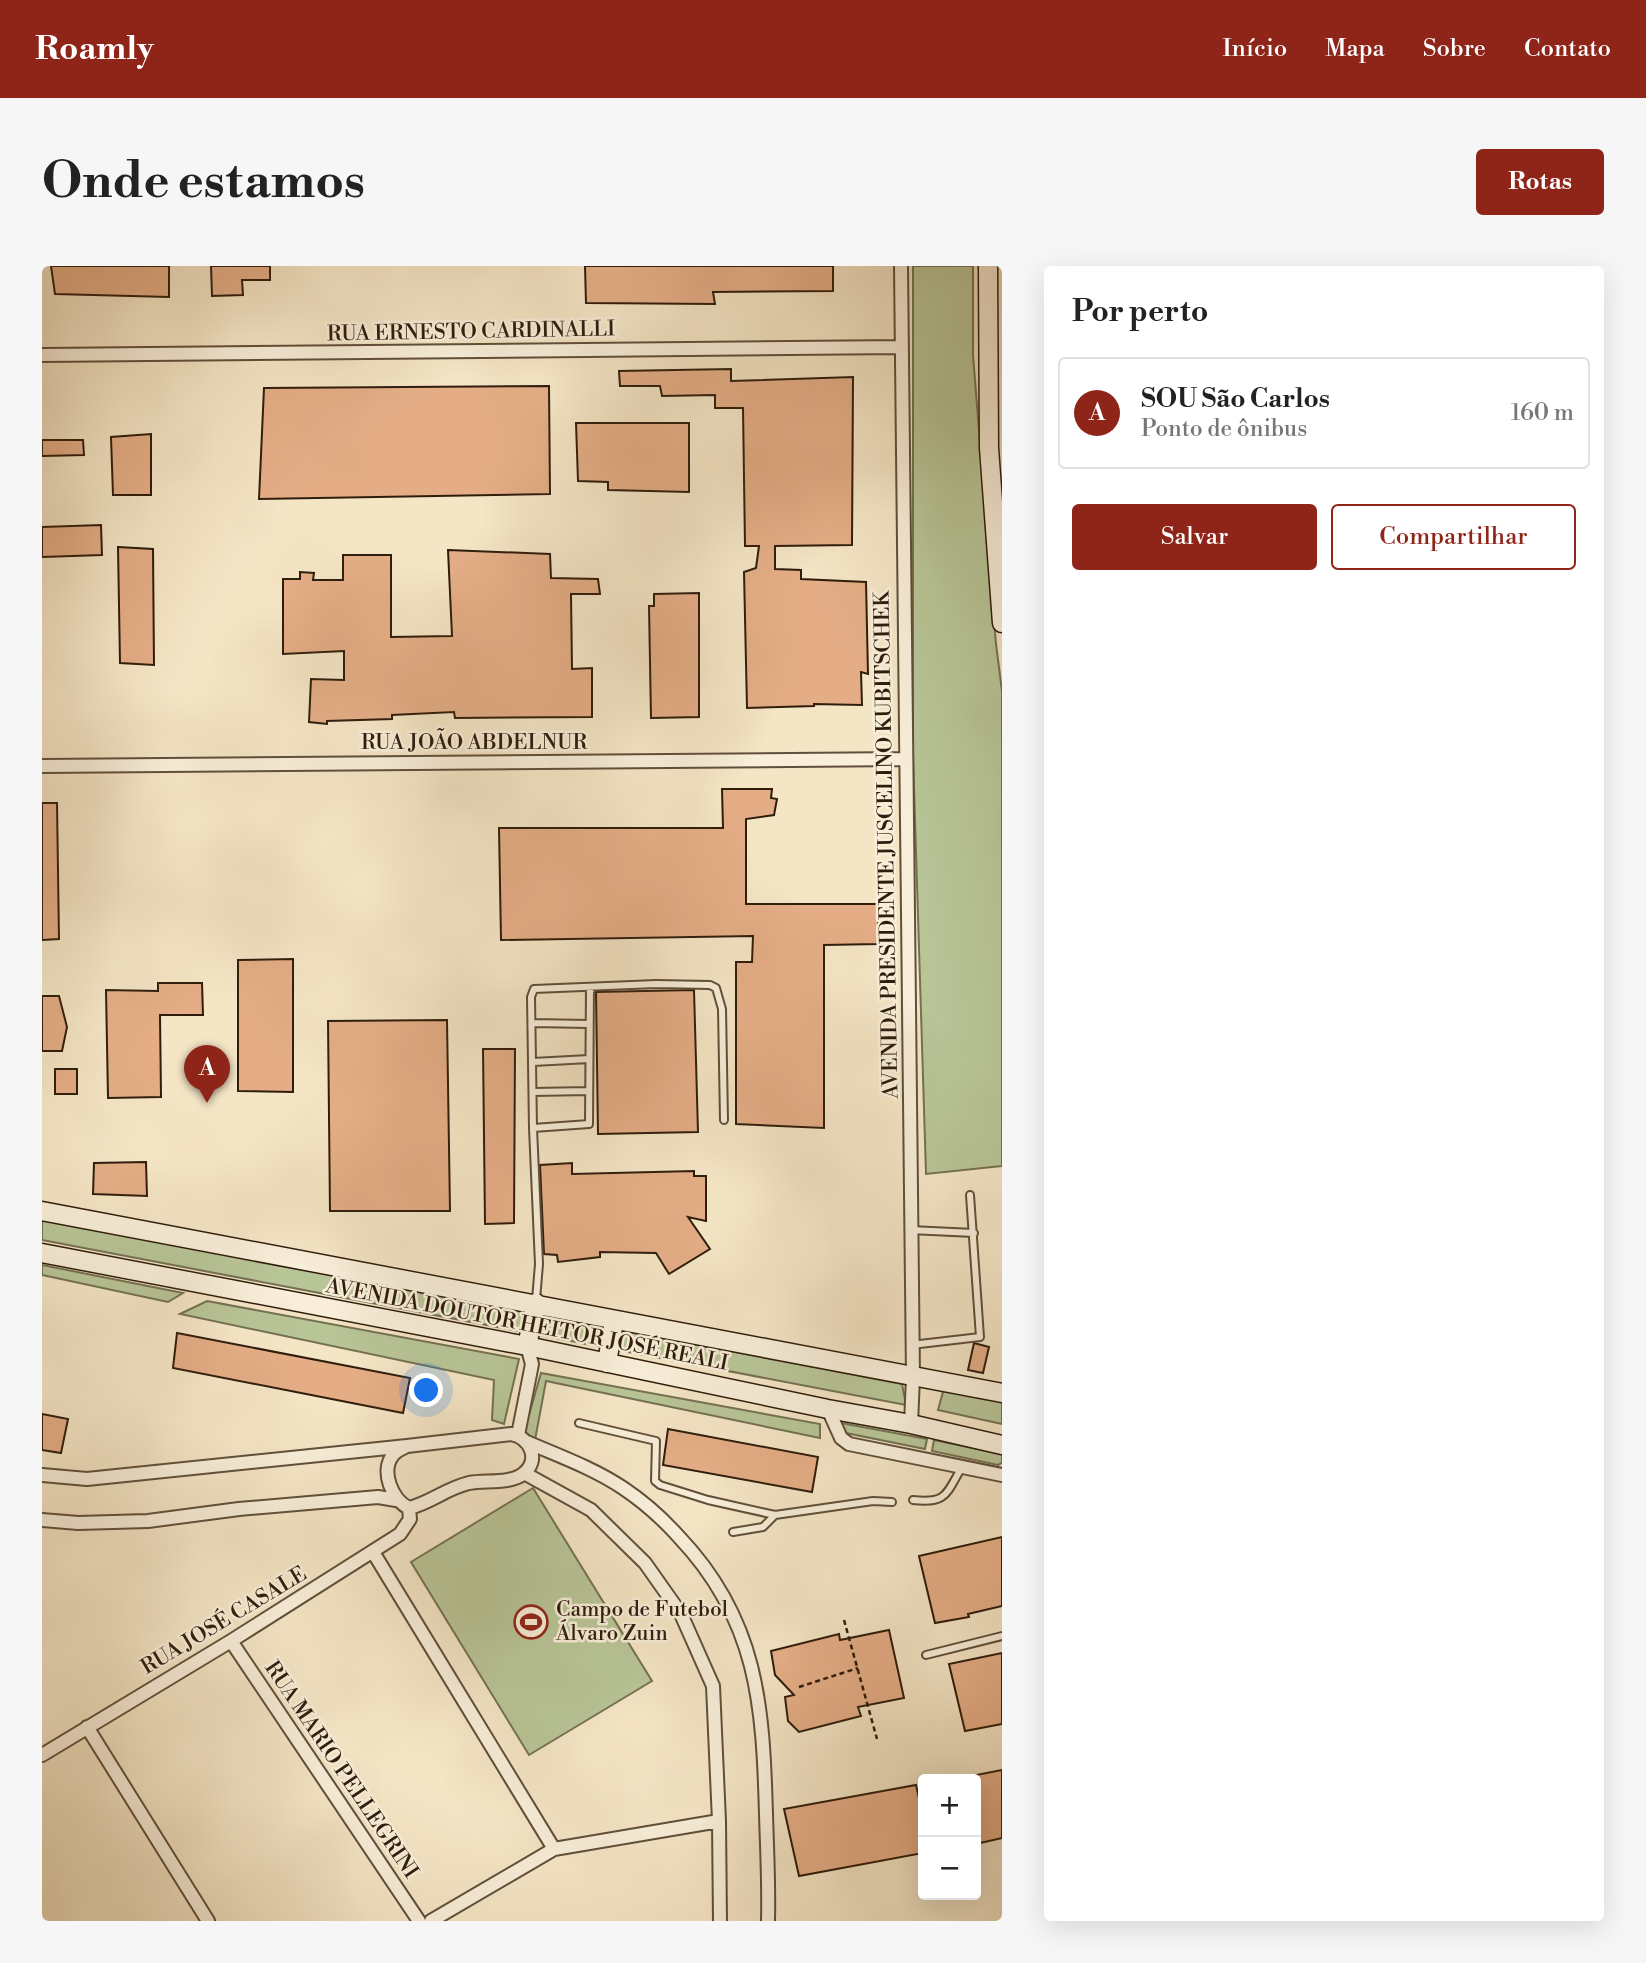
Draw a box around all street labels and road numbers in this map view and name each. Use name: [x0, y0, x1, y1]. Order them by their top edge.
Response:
street label: RUA ERNESTO CARDINALLI: [327, 316, 615, 348]
street label: AVENIDA PRESIDENTE JUSCELINO KUBITSCHEK: [870, 589, 904, 1100]
street label: RUA JOÃO ABDELNUR: [361, 728, 587, 756]
street label: AVENIDA DOUTOR HEITOR JOSÉ REALI: [323, 1271, 731, 1377]
street label: RUA JOSÉ CASALE: [136, 1560, 311, 1681]
street label: RUA MARIO PELLEGRINI: [259, 1656, 423, 1884]

